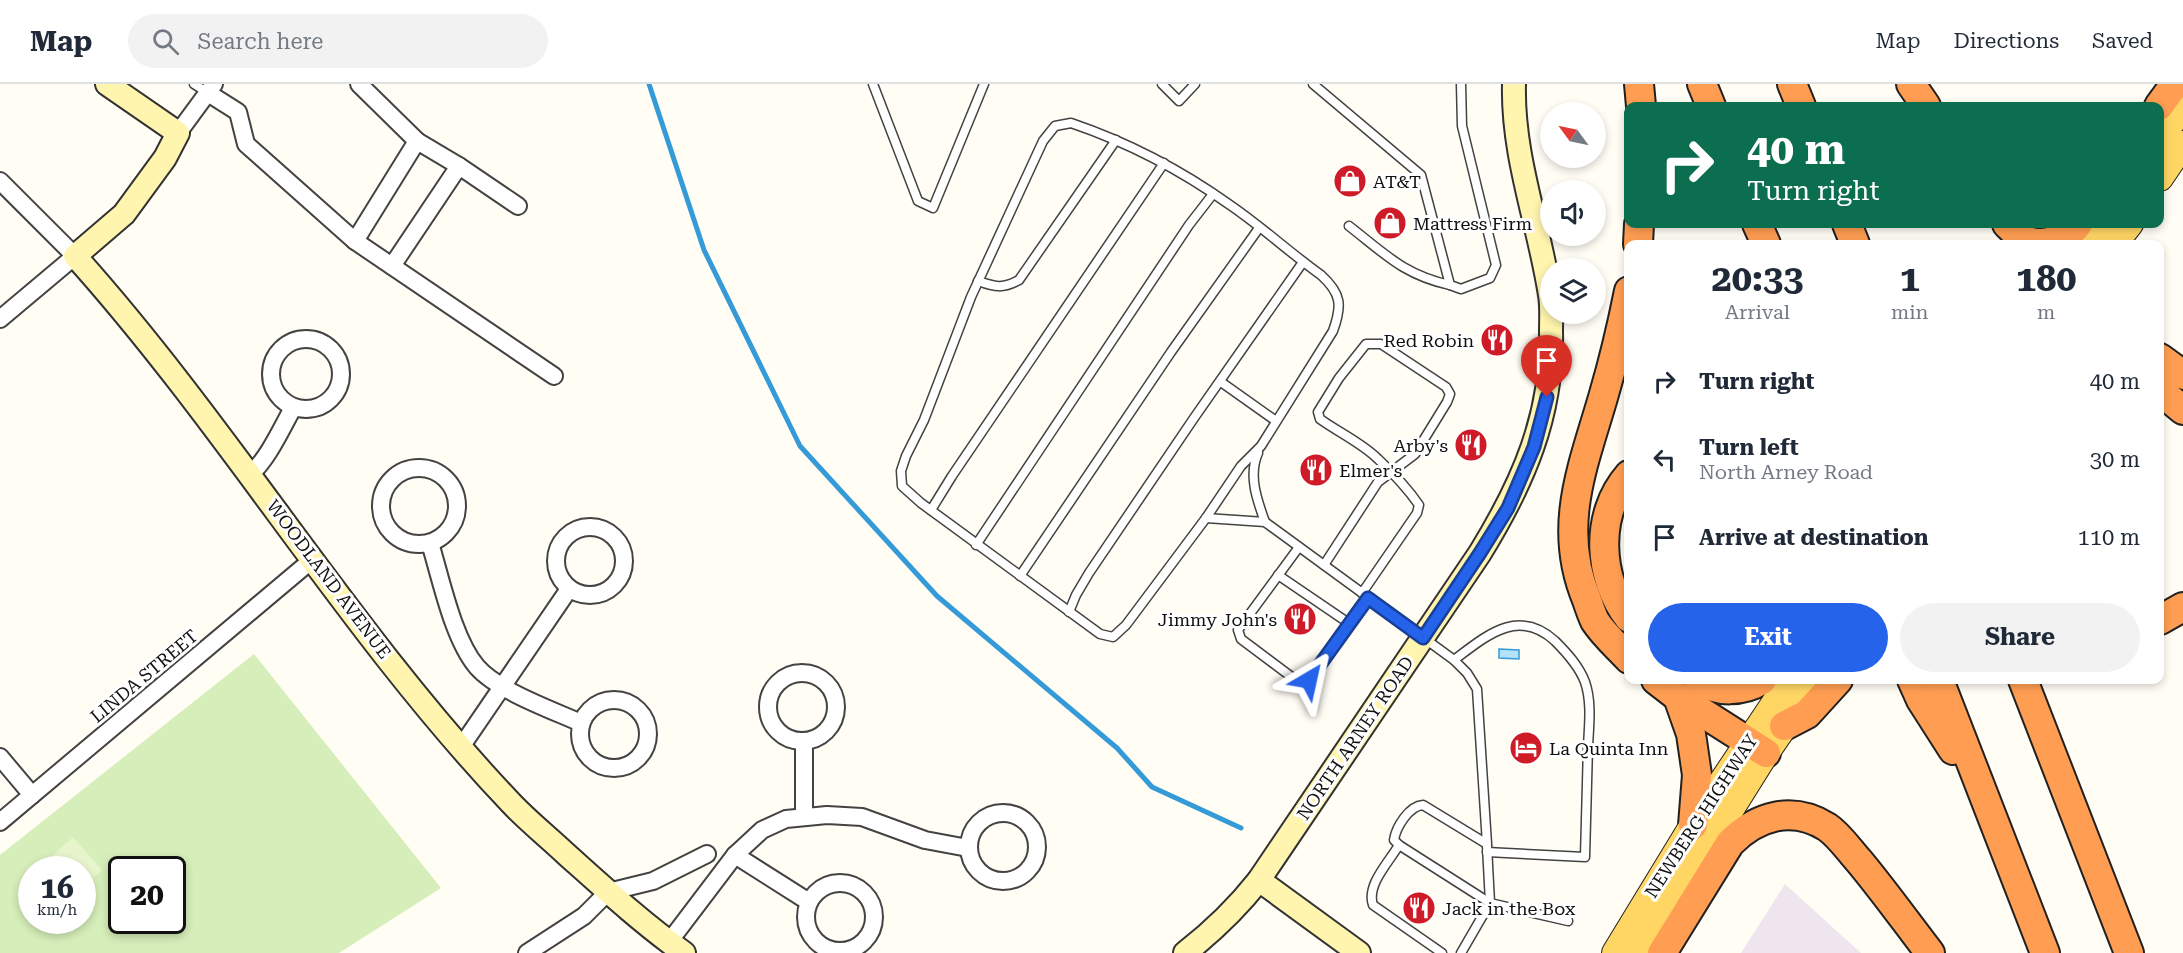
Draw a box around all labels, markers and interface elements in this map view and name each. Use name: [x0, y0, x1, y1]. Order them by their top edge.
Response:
search box: [128, 14, 548, 68]
text: Map: [30, 25, 92, 58]
icon: search: [149, 25, 182, 58]
text: Search here: [197, 29, 323, 54]
text: Map: [1876, 29, 1920, 53]
text: Directions: [1953, 29, 2059, 53]
text: Saved: [2092, 29, 2153, 53]
north arrow: [1540, 102, 1606, 168]
map controls: [1540, 102, 1606, 324]
text: 40 m: [1747, 125, 1845, 174]
icon: right: [1648, 126, 1726, 204]
shop icon: AT&T: [1332, 163, 1368, 199]
place label: AT&T: [1373, 171, 1421, 192]
text: Turn right: [1747, 175, 1880, 207]
button: sound: [1540, 180, 1606, 246]
shop icon: Mattress Firm: [1372, 205, 1408, 241]
place label: Mattress Firm: [1413, 213, 1532, 234]
button: layers: [1540, 258, 1606, 324]
text: 20:33: [1712, 258, 1803, 300]
text: 1: [1900, 258, 1920, 300]
text: 180: [2016, 258, 2076, 300]
text: Arrival: [1725, 300, 1790, 324]
text: min: [1891, 300, 1928, 324]
text: m: [2037, 300, 2055, 324]
restaurant icon: Red Robin: [1479, 322, 1515, 358]
place label: Red Robin: [1383, 330, 1474, 351]
pin: [1521, 335, 1572, 397]
icon: arrive: [1530, 344, 1563, 377]
icon: right: [1648, 365, 1681, 398]
text: Turn right: [1699, 369, 1814, 394]
text: 40 m: [2090, 369, 2140, 394]
restaurant icon: Arby's: [1453, 427, 1489, 463]
place label: Arby's: [1393, 435, 1448, 456]
text: Turn left: [1699, 435, 1799, 460]
icon: left: [1648, 443, 1681, 476]
text: 30 m: [2090, 447, 2140, 472]
restaurant icon: Elmer's: [1298, 452, 1334, 488]
place label: Elmer's: [1339, 460, 1402, 481]
text: North Arney Road: [1699, 460, 1873, 484]
street label: WOODLAND AVENUE: [262, 495, 396, 663]
icon: arrive: [1648, 521, 1681, 554]
text: Arrive at destination: [1699, 525, 1928, 550]
text: 110 m: [2077, 525, 2140, 550]
restaurant icon: Jimmy John's: [1282, 601, 1318, 637]
button: Exit: [1648, 603, 1888, 672]
button: Share: [1900, 603, 2140, 672]
place label: Jimmy John's: [1158, 609, 1277, 630]
street label: LINDA STREET: [86, 625, 202, 727]
position arrow: [1277, 648, 1341, 712]
street label: NORTH ARNEY ROAD: [1292, 652, 1418, 824]
hotel icon: La Quinta Inn: [1508, 730, 1544, 766]
street label: NEWBERG HIGHWAY: [1640, 730, 1762, 902]
place label: La Quinta Inn: [1549, 738, 1669, 759]
speed limit sign: 20: [108, 856, 186, 934]
text: 16: [40, 870, 74, 905]
restaurant icon: Jack in the Box: [1401, 890, 1437, 926]
place label: Jack in the Box: [1442, 898, 1576, 919]
text: km/h: [37, 901, 77, 919]

